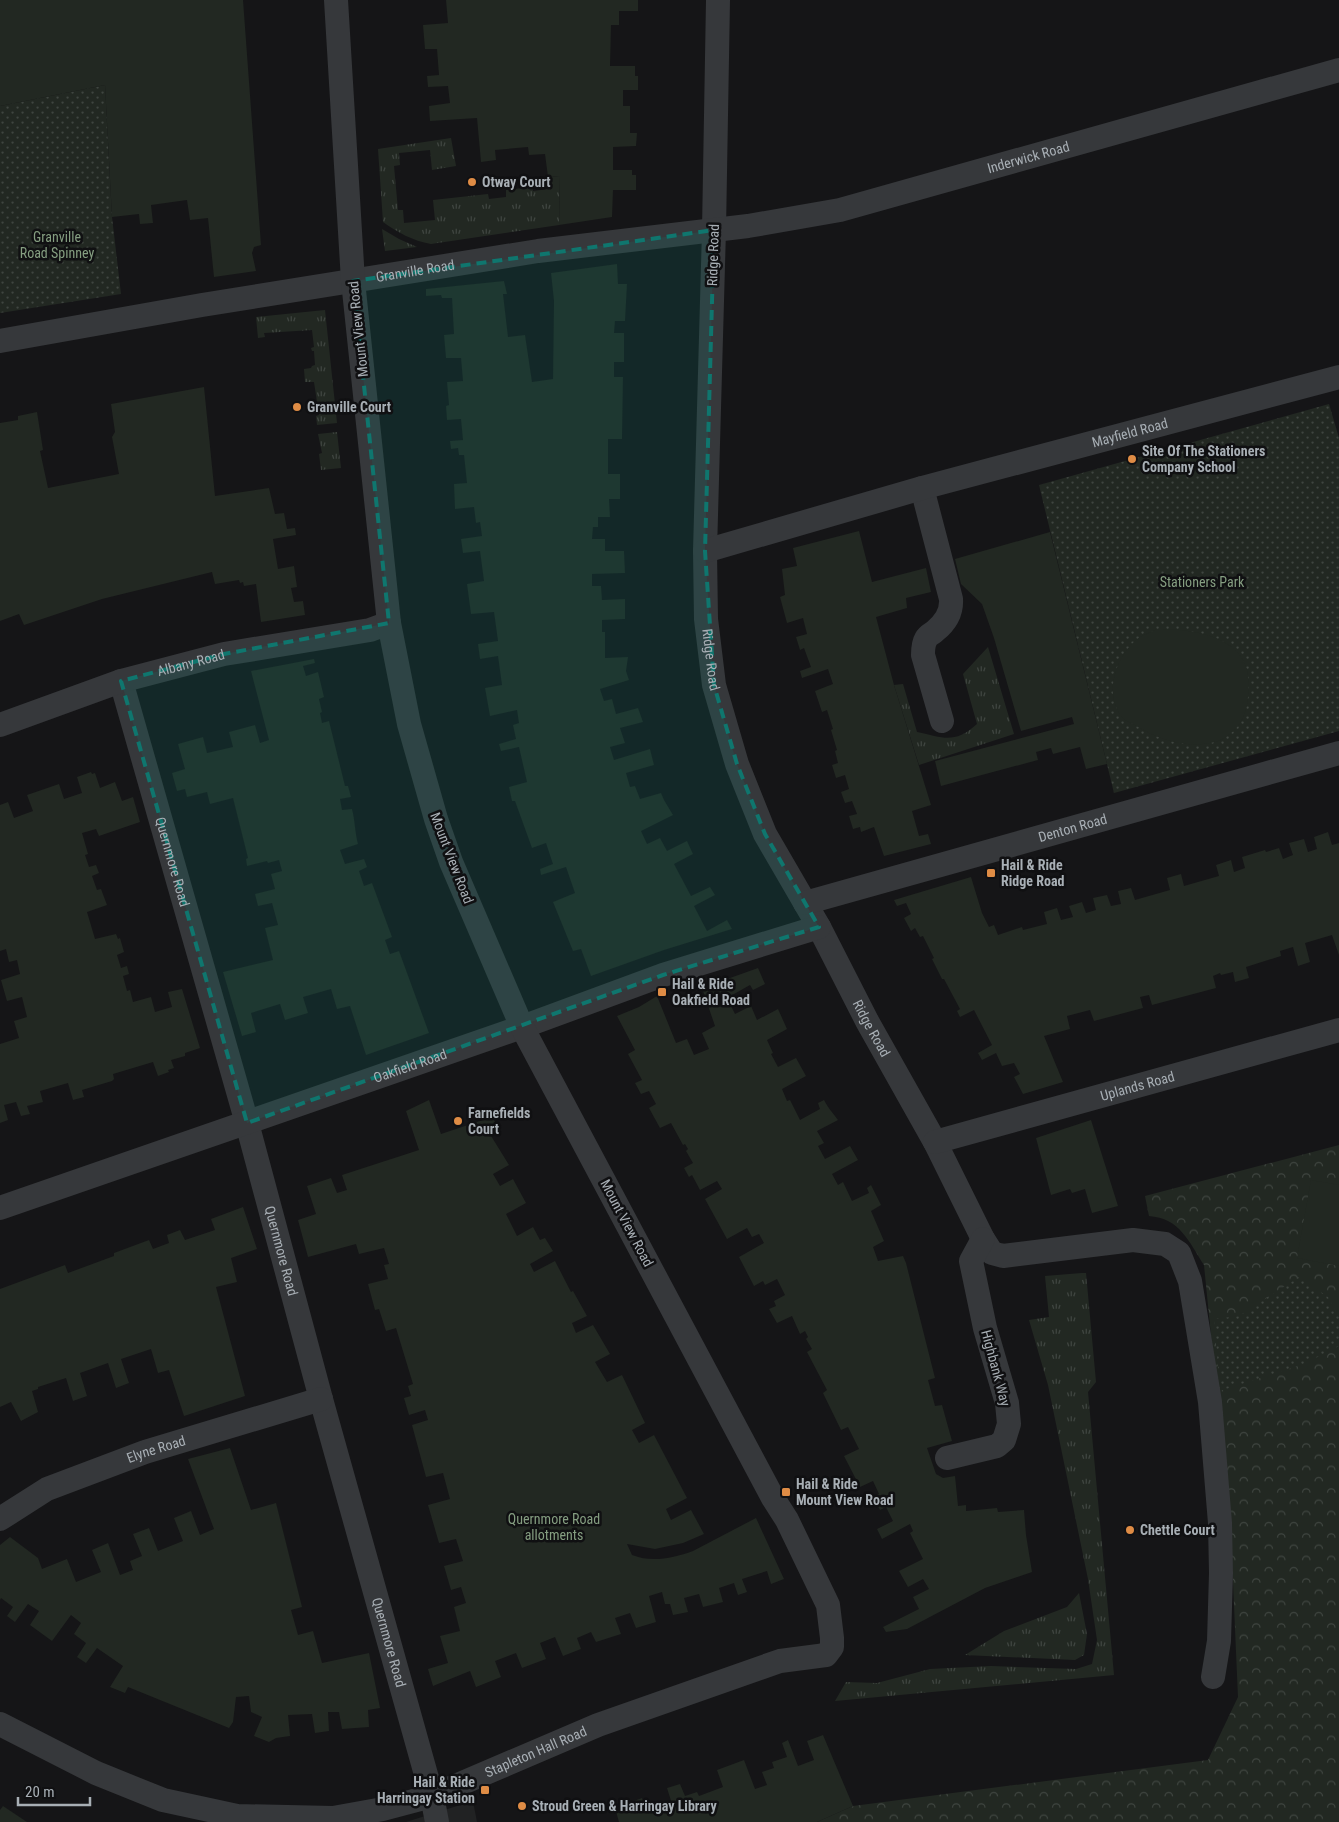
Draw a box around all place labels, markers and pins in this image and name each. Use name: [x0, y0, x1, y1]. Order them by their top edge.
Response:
place label: Otway Court: [482, 174, 551, 190]
marker: Otway Court: [466, 176, 478, 188]
place label: Granville Court: [307, 399, 391, 415]
marker: Granville Court: [291, 401, 303, 413]
place label: Site Of The Stationers Company School: [1142, 443, 1265, 475]
marker: Site Of The Stationers Company School: [1126, 453, 1138, 465]
place label: Hail & Ride Ridge Road: [1001, 857, 1064, 889]
marker: Hail & Ride Ridge Road: [985, 867, 997, 879]
place label: Hail & Ride Oakfield Road: [672, 976, 750, 1008]
marker: Hail & Ride Oakfield Road: [656, 986, 668, 998]
place label: Farnefields Court: [468, 1105, 530, 1137]
marker: Farnefields Court: [452, 1115, 464, 1127]
place label: Hail & Ride Mount View Road: [796, 1476, 894, 1508]
marker: Hail & Ride Mount View Road: [780, 1486, 792, 1498]
place label: Chettle Court: [1140, 1522, 1215, 1538]
marker: Chettle Court: [1124, 1524, 1136, 1536]
place label: Hail & Ride Harringay Station: [377, 1774, 475, 1806]
marker: Hail & Ride Harringay Station: [479, 1784, 491, 1796]
place label: Stroud Green & Harringay Library: [532, 1798, 718, 1814]
marker: Stroud Green & Harringay Library: [516, 1800, 528, 1812]

